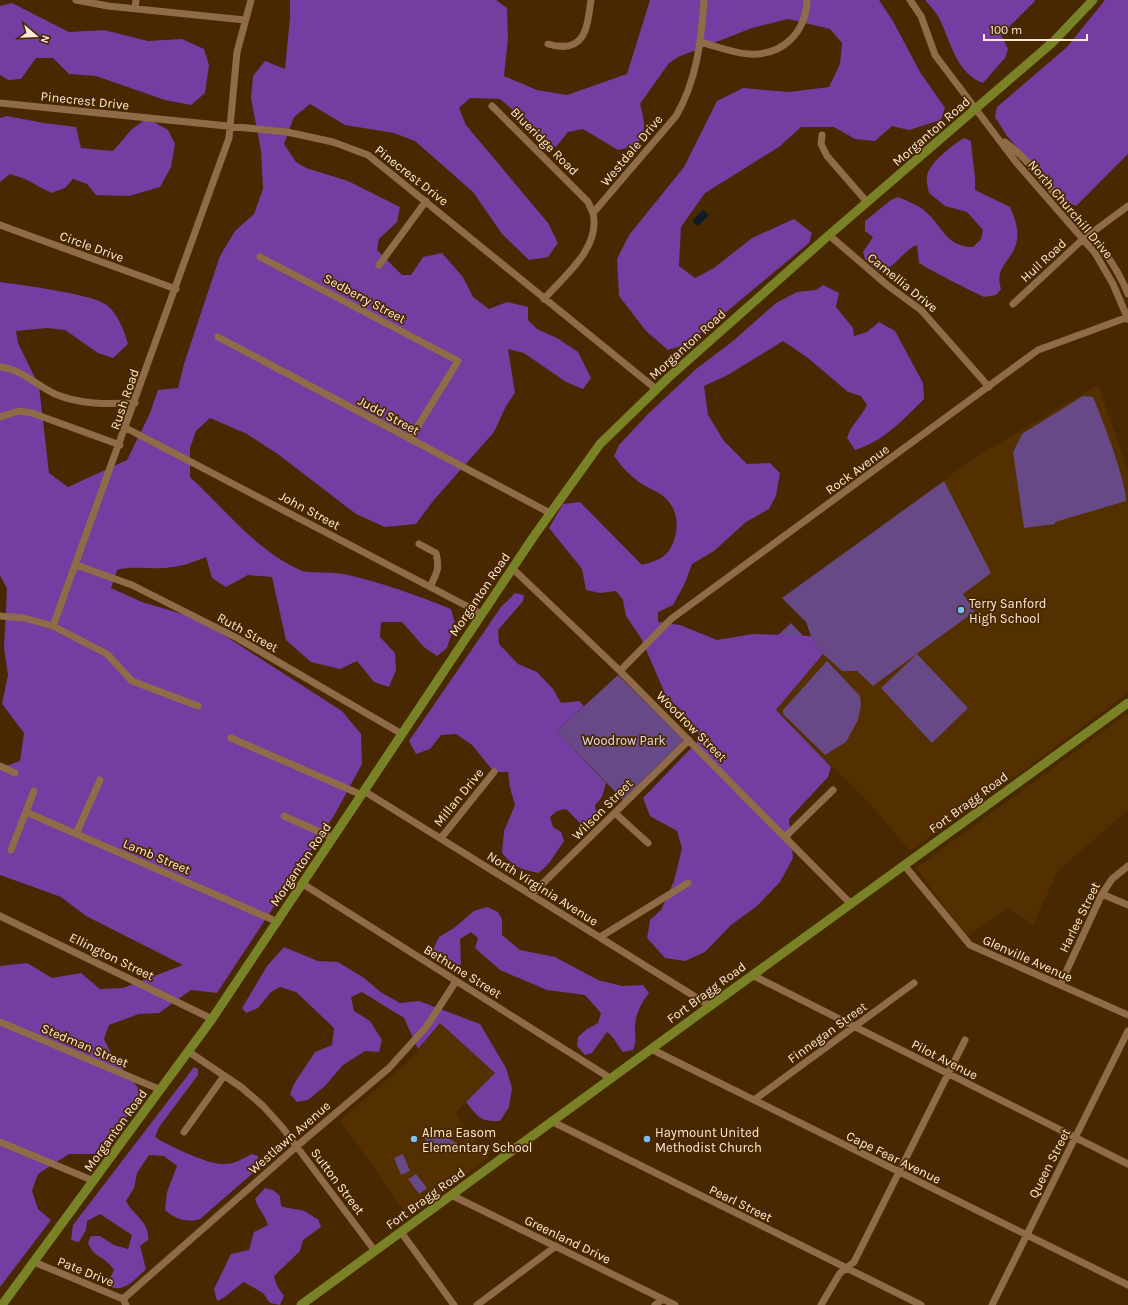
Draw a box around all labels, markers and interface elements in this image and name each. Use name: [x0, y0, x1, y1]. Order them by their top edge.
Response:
north arrow: [16, 16, 56, 56]
scale bar: [984, 16, 1087, 42]
text: 100 m: [990, 23, 1022, 37]
text: N: [38, 33, 52, 45]
street label: Pinecrest Drive: [40, 88, 130, 113]
street label: Morganton Road: [889, 94, 973, 169]
street label: Blueridge Road: [508, 104, 582, 178]
street label: Westdale Drive: [597, 111, 666, 189]
street label: Pinecrest Drive: [372, 142, 452, 209]
street label: North Churchill Drive: [1025, 157, 1116, 262]
street label: Circle Drive: [58, 228, 126, 265]
street label: Hull Road: [1017, 235, 1069, 285]
street label: Camellia Drive: [865, 250, 941, 315]
street label: Sedberry Street: [321, 270, 408, 326]
street label: Morganton Road: [646, 306, 729, 383]
street label: Rush Road: [107, 367, 142, 432]
street label: Judd Street: [356, 393, 422, 438]
street label: Rock Avenue: [823, 441, 892, 498]
street label: John Street: [277, 488, 343, 533]
street label: Morganton Road: [446, 550, 513, 639]
place label: Terry Sanford High School: [969, 596, 1047, 626]
marker: Terry Sanford High School: [956, 605, 966, 615]
street label: Ruth Street: [215, 610, 281, 655]
street label: Woodrow Street: [653, 688, 730, 765]
park label: Woodrow Park: [582, 733, 666, 748]
street label: Millan Drive: [430, 765, 487, 829]
street label: Fort Bragg Road: [926, 769, 1011, 836]
street label: Wilson Street: [569, 776, 636, 843]
street label: Morganton Road: [267, 820, 334, 909]
street label: Lamb Street: [121, 836, 193, 877]
street label: North Virginia Avenue: [484, 848, 601, 929]
street label: Harlee Street: [1056, 880, 1103, 955]
street label: Ellington Street: [67, 929, 157, 983]
street label: Glenville Avenue: [981, 932, 1075, 985]
street label: Bethune Street: [421, 942, 504, 1001]
street label: Fort Bragg Road: [664, 959, 749, 1026]
street label: Finnegan Street: [785, 999, 870, 1066]
street label: Stedman Street: [39, 1020, 131, 1071]
street label: Pilot Avenue: [909, 1036, 981, 1083]
street label: Morganton Road: [81, 1086, 150, 1174]
street label: Westlawn Avenue: [245, 1098, 334, 1177]
place label: Alma Easom Elementary School: [422, 1125, 532, 1155]
place label: Haymount United Methodist Church: [655, 1125, 762, 1155]
street label: Queen Street: [1025, 1126, 1074, 1201]
street label: Cape Fear Avenue: [844, 1128, 944, 1187]
marker: Alma Easom Elementary School: [409, 1134, 419, 1144]
marker: Haymount United Methodist Church: [642, 1134, 652, 1144]
street label: Sutton Street: [308, 1145, 367, 1218]
street label: Fort Bragg Road: [383, 1165, 468, 1232]
street label: Pearl Street: [707, 1182, 775, 1225]
street label: Greenland Drive: [522, 1212, 614, 1267]
street label: Pate Drive: [55, 1253, 116, 1290]

